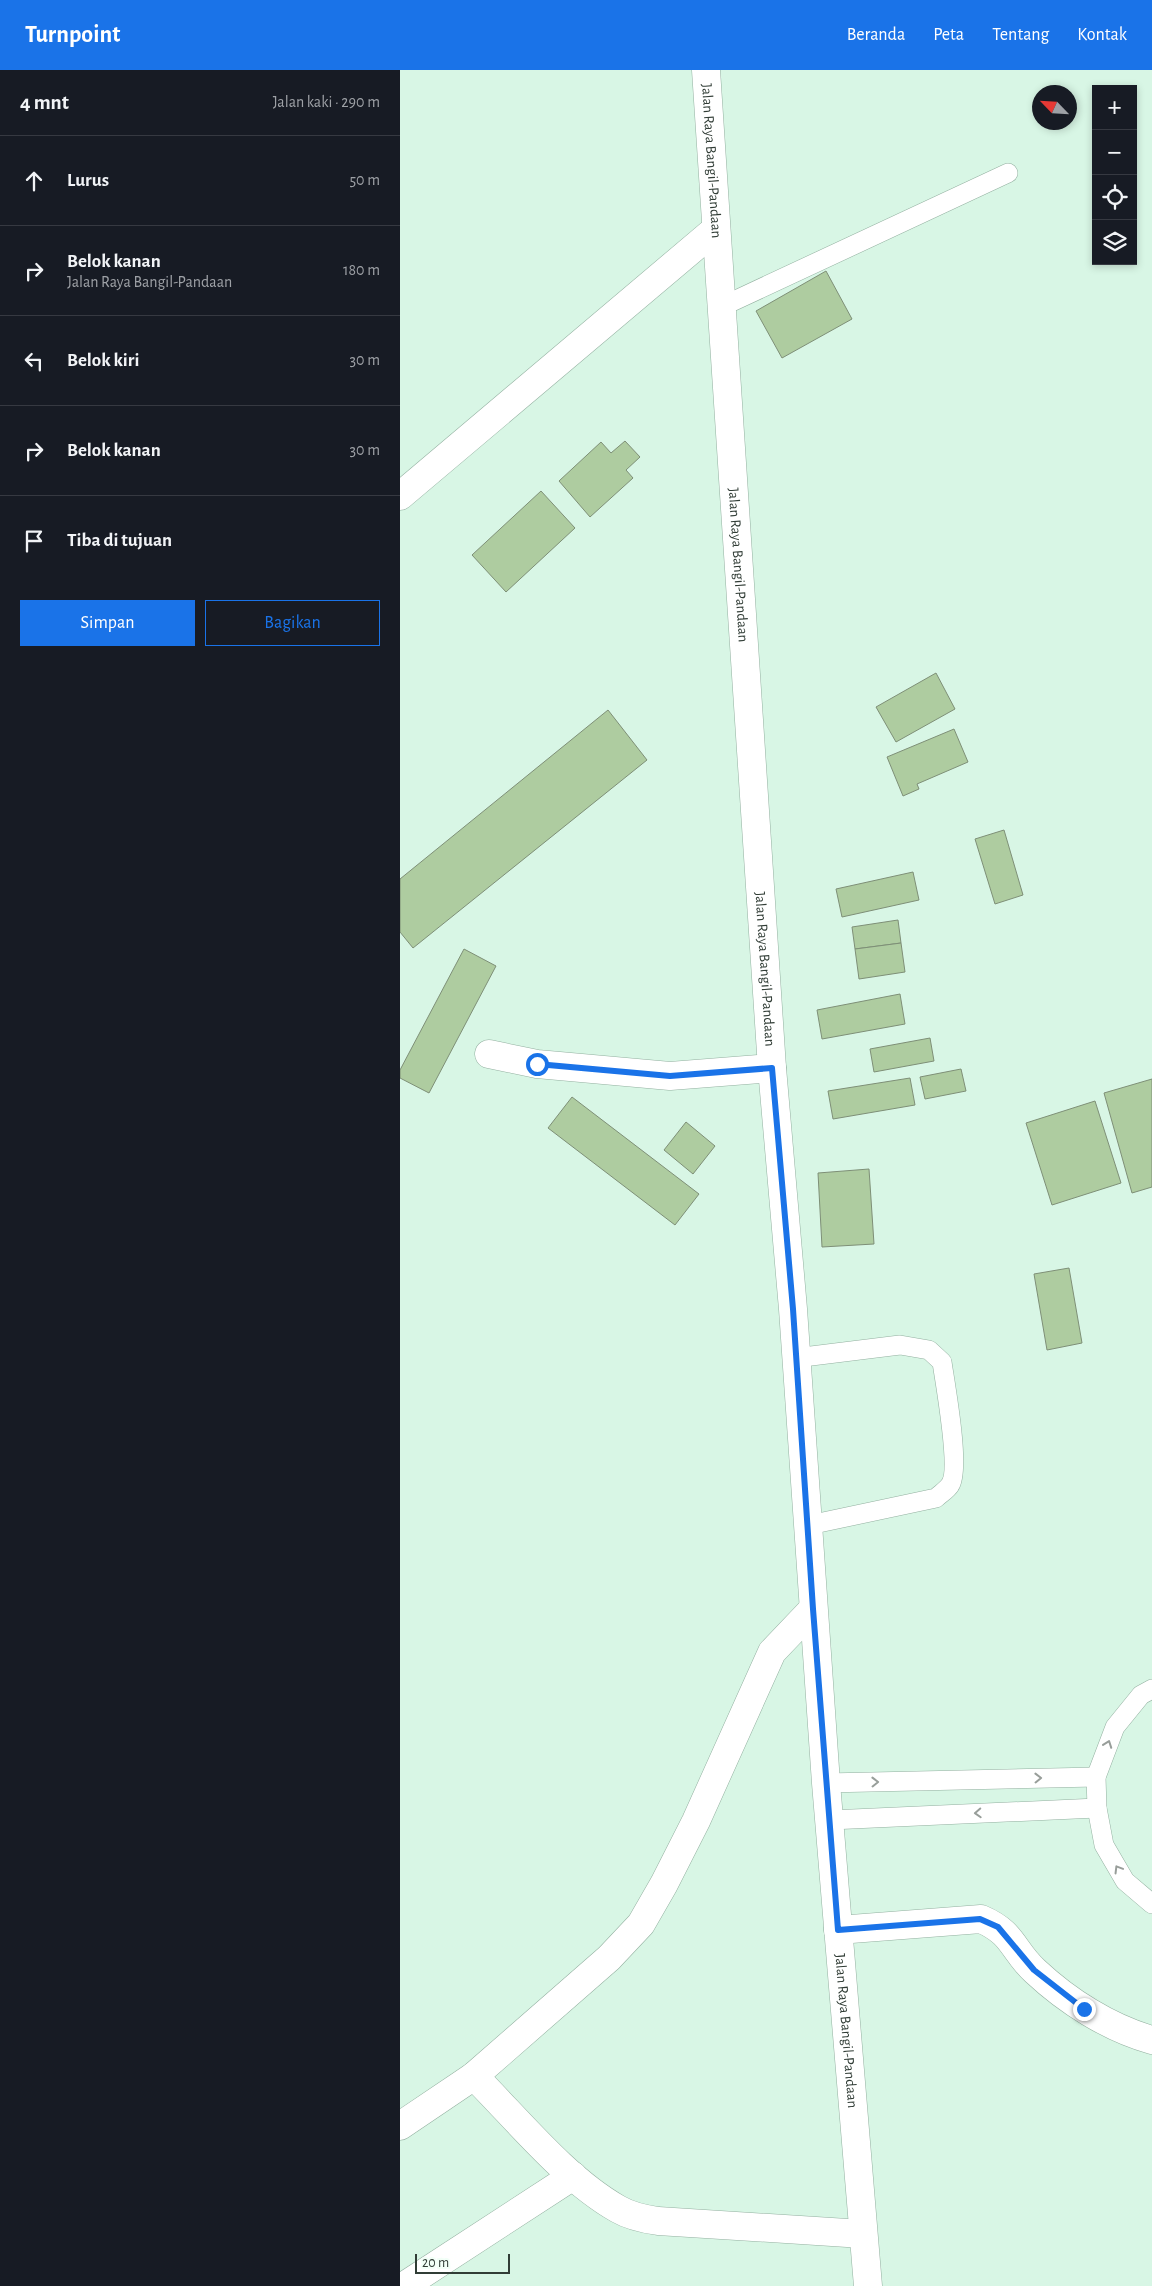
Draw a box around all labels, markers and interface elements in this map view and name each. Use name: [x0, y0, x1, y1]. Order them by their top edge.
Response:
text: Turnpoint: [25, 23, 120, 47]
text: Beranda: [847, 26, 905, 44]
text: Peta: [933, 26, 964, 44]
text: Tentang: [992, 26, 1049, 44]
text: Kontak: [1077, 26, 1127, 44]
street label: Jalan Raya Bangil-Pandaan: [699, 83, 724, 239]
north arrow: [1032, 85, 1077, 130]
map controls: [1092, 85, 1137, 265]
button: +: [1092, 85, 1137, 130]
text: 4 mnt: [20, 92, 69, 113]
text: Jalan kaki · 290 m: [273, 94, 380, 110]
button: −: [1092, 130, 1137, 175]
icon: ahead: [20, 167, 48, 195]
text: Lurus: [67, 171, 109, 190]
text: 50 m: [349, 172, 380, 188]
button: locate: [1092, 175, 1137, 220]
button: layers: [1092, 220, 1137, 265]
text: Belok kanan: [67, 252, 161, 271]
icon: right: [20, 257, 48, 285]
text: 180 m: [343, 262, 380, 278]
text: Jalan Raya Bangil-Pandaan: [67, 274, 232, 290]
icon: left: [20, 347, 48, 375]
text: Belok kiri: [67, 351, 139, 370]
text: 30 m: [350, 352, 380, 368]
icon: right: [20, 437, 48, 465]
text: Belok kanan: [67, 441, 161, 460]
text: 30 m: [350, 442, 380, 458]
street label: Jalan Raya Bangil-Pandaan: [726, 487, 751, 643]
icon: arrive: [20, 527, 48, 555]
text: Tiba di tujuan: [67, 531, 172, 550]
button: Simpan: [20, 600, 195, 646]
button: Bagikan: [205, 600, 380, 646]
street label: Jalan Raya Bangil-Pandaan: [752, 891, 778, 1047]
route start: [526, 1053, 549, 1076]
one-way arrow: [1102, 1740, 1112, 1748]
one-way arrow: [1034, 1773, 1042, 1783]
one-way arrow: [872, 1777, 879, 1787]
one-way arrow: [974, 1808, 982, 1819]
one-way arrow: [1115, 1866, 1125, 1875]
street label: Jalan Raya Bangil-Pandaan: [832, 1953, 860, 2109]
route end: [1073, 1998, 1096, 2021]
scale bar: [415, 2251, 510, 2274]
text: 20 m: [422, 2256, 449, 2270]

